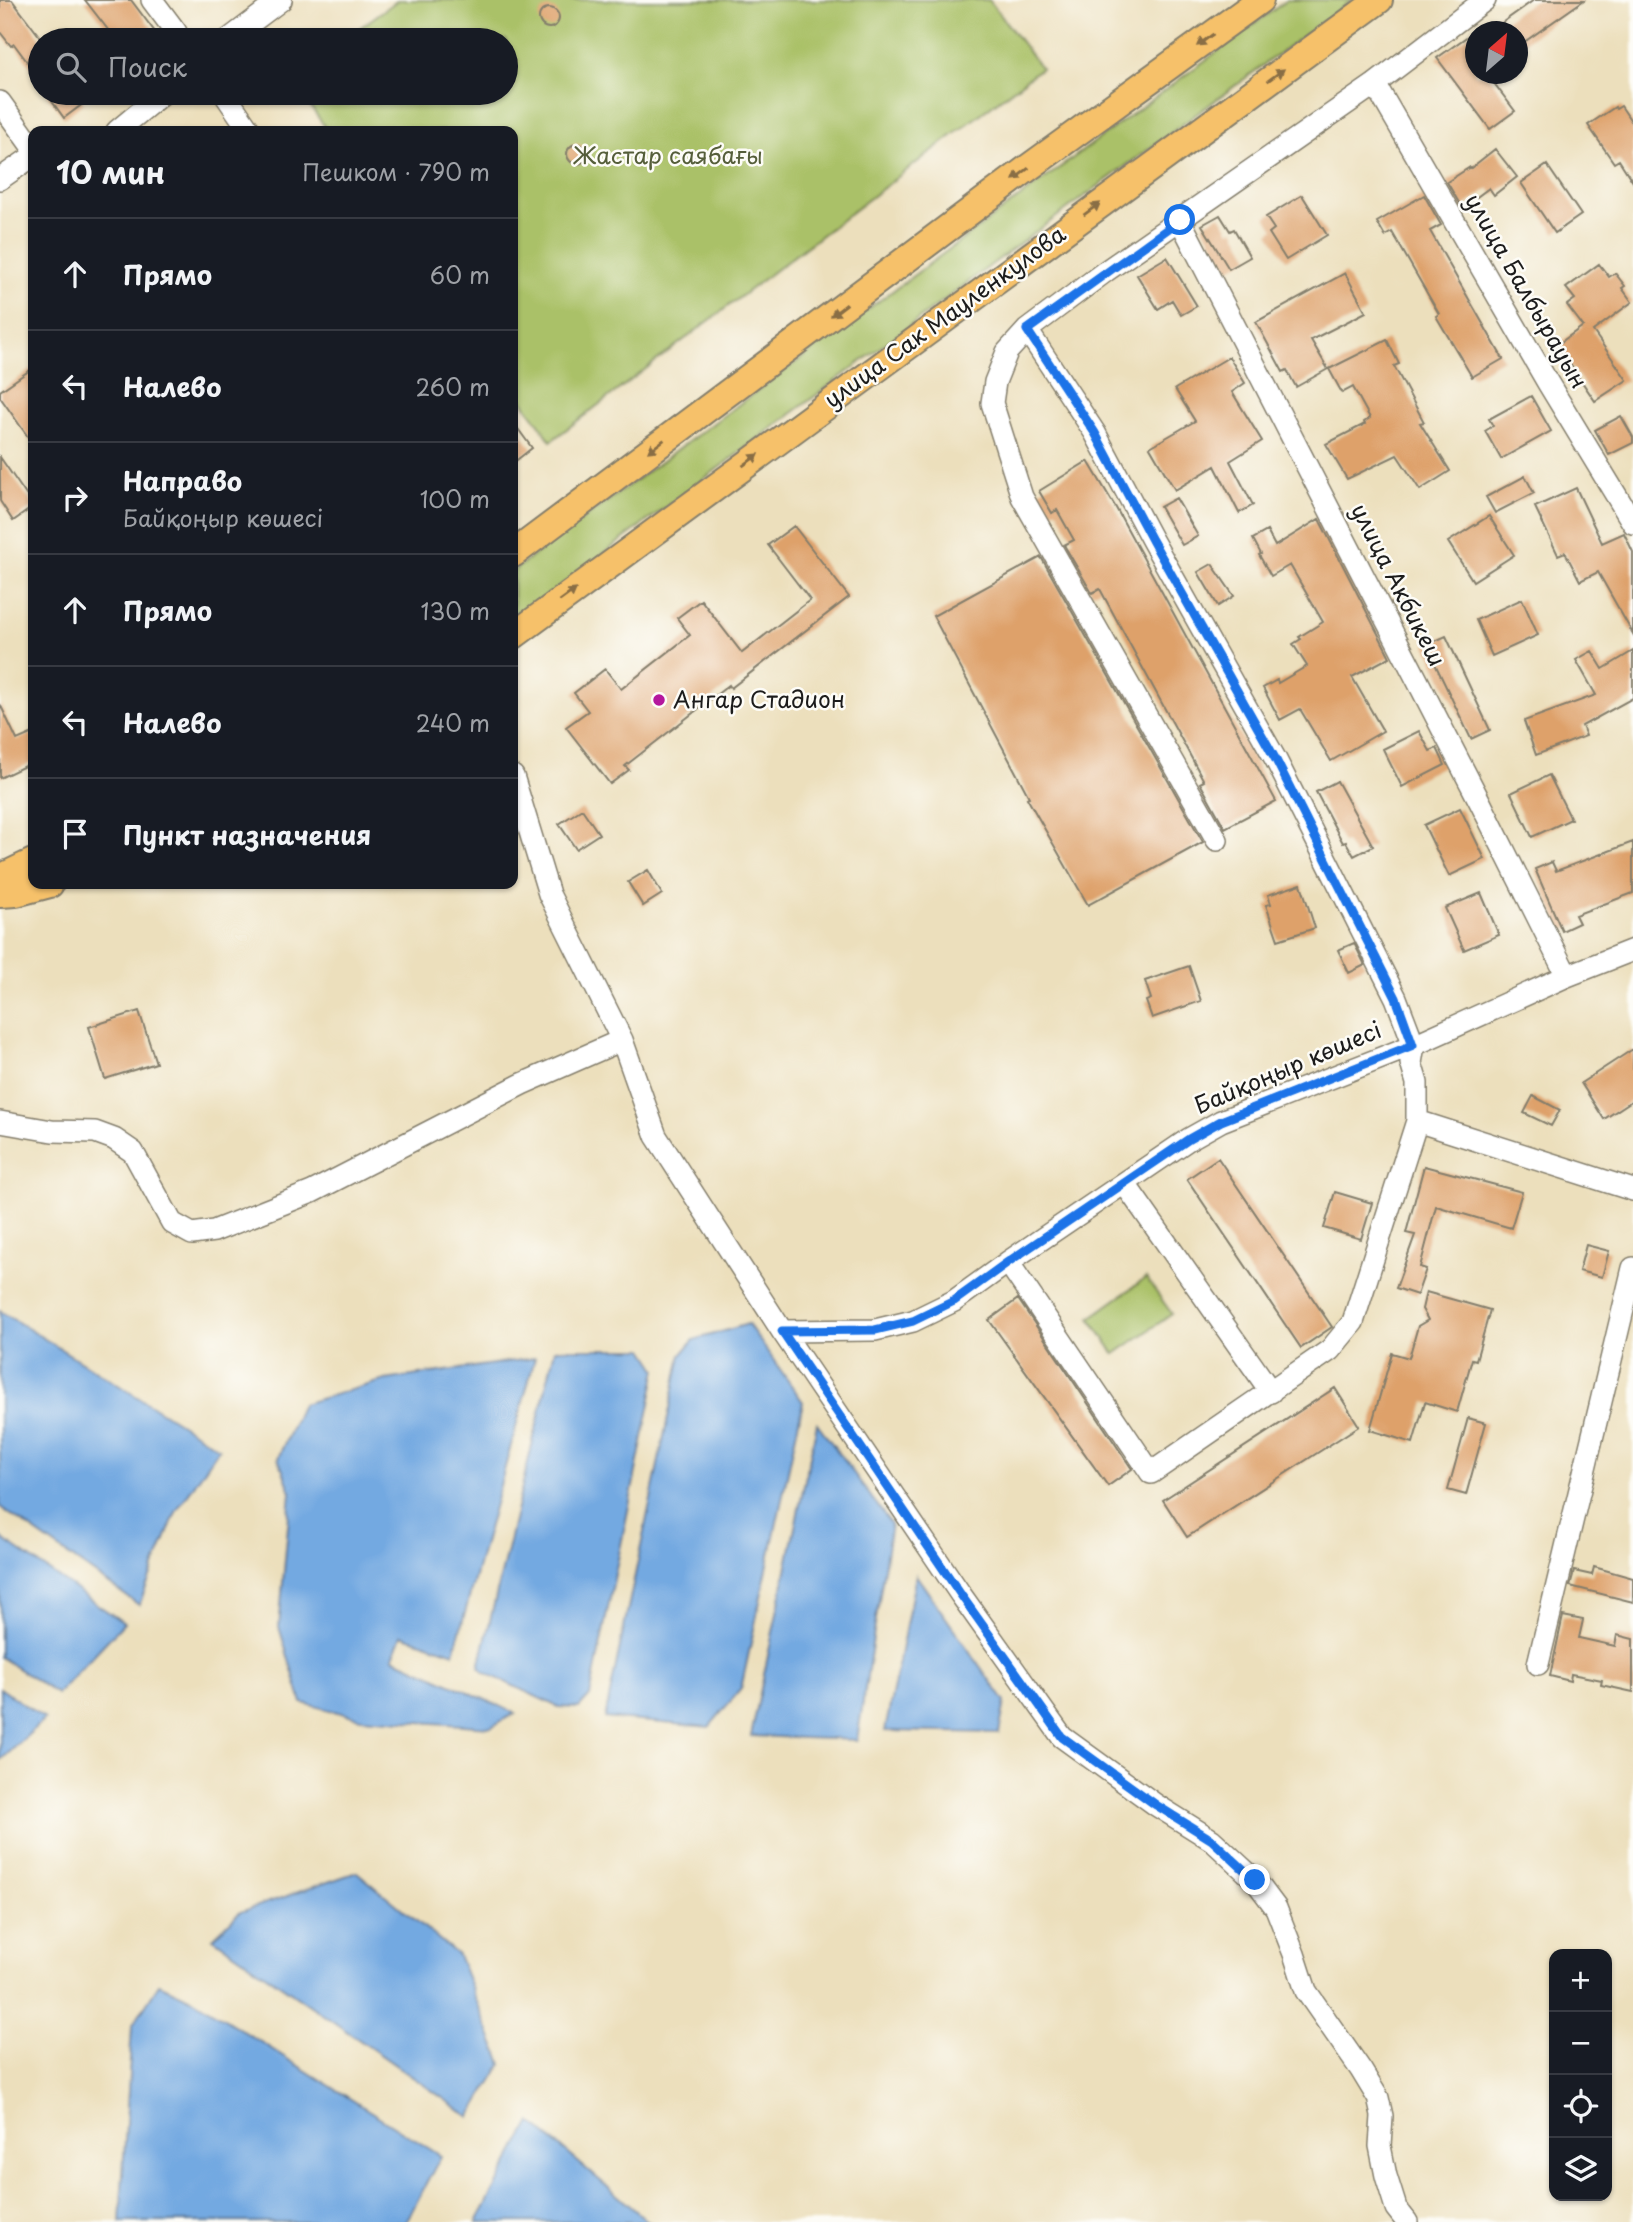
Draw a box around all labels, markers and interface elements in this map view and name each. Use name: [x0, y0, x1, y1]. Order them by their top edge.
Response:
north arrow: [1465, 21, 1528, 84]
search box: [28, 28, 518, 105]
one-way arrow: [1196, 33, 1214, 47]
text: Поиск: [108, 47, 187, 86]
icon: search: [52, 48, 90, 86]
one-way arrow: [1267, 69, 1285, 83]
park label: Жастар саябағы: [572, 137, 763, 172]
text: 10 мин: [56, 149, 165, 194]
text: Пешком · 790 m: [302, 154, 490, 189]
one-way arrow: [1012, 166, 1030, 180]
street label: улица Балбырауын: [1457, 186, 1597, 394]
one-way arrow: [1083, 202, 1101, 216]
route start: [1164, 204, 1195, 235]
street label: улица Сак Мауленкулова: [816, 216, 1073, 416]
icon: ahead: [56, 255, 94, 293]
text: Прямо: [123, 255, 212, 294]
text: 60 m: [430, 257, 490, 292]
one-way arrow: [829, 303, 848, 317]
icon: left: [56, 367, 94, 405]
text: Налево: [123, 367, 221, 406]
text: 260 m: [415, 369, 490, 404]
one-way arrow: [648, 439, 666, 454]
one-way arrow: [742, 453, 760, 467]
text: Направо: [123, 461, 242, 500]
icon: right: [56, 479, 94, 517]
text: 100 m: [420, 481, 490, 516]
street label: улица Акбикеш: [1343, 497, 1455, 672]
text: Байқоңыр көшесі: [123, 500, 323, 535]
one-way arrow: [558, 588, 577, 602]
icon: ahead: [56, 591, 94, 629]
text: Прямо: [123, 591, 212, 630]
text: 130 m: [420, 593, 490, 628]
place label: Ангар Стадион: [673, 681, 845, 716]
marker: Ангар Стадион: [651, 692, 667, 708]
icon: left: [56, 703, 94, 741]
text: Налево: [123, 703, 221, 742]
text: 240 m: [416, 705, 490, 740]
icon: arrive: [56, 815, 94, 853]
text: Пункт назначения: [123, 815, 371, 854]
street label: Байқоңыр көшесі: [1188, 1011, 1386, 1122]
route end: [1239, 1864, 1270, 1895]
map controls: [1549, 1949, 1612, 2201]
button: +: [1549, 1949, 1612, 2012]
button: −: [1549, 2012, 1612, 2075]
button: locate: [1549, 2075, 1612, 2138]
button: layers: [1549, 2138, 1612, 2201]

